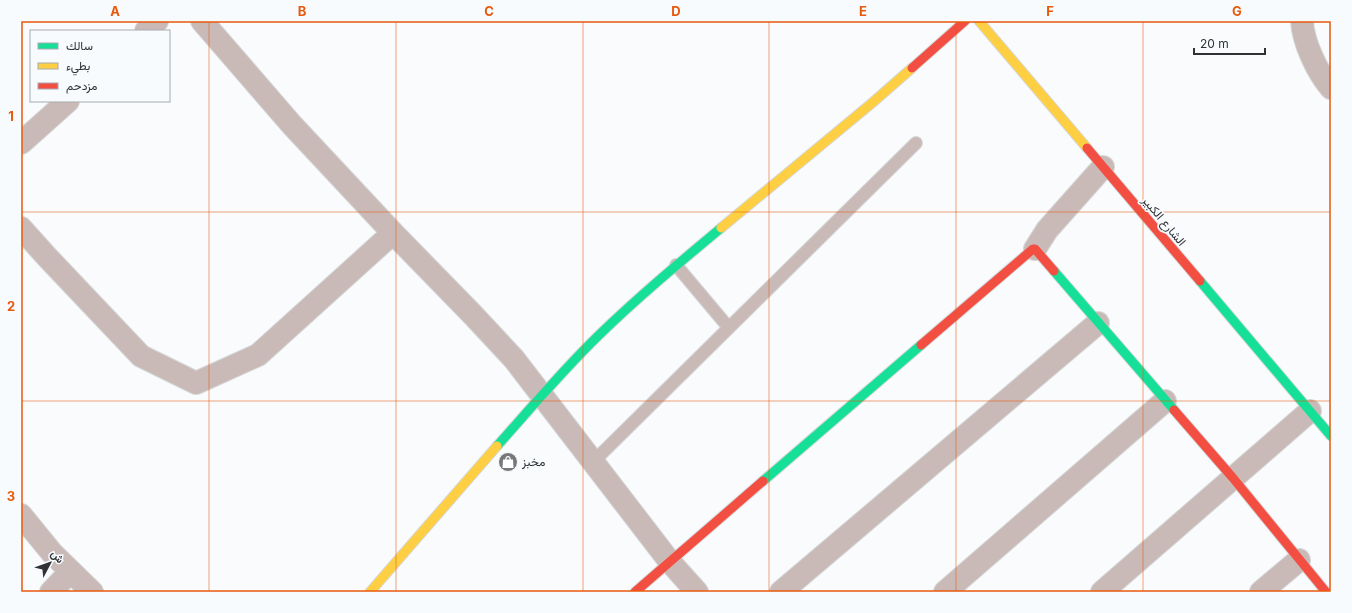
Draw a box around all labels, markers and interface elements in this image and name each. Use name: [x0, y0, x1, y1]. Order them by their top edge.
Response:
text: A: [110, 3, 120, 19]
text: B: [298, 3, 307, 19]
text: C: [484, 3, 494, 19]
text: D: [671, 3, 681, 19]
text: E: [859, 3, 867, 19]
text: F: [1046, 3, 1054, 19]
text: G: [1232, 3, 1242, 19]
legend: [30, 30, 170, 102]
scale bar: [1194, 30, 1265, 56]
text: 20 m: [1200, 36, 1229, 51]
text: سالك: [66, 38, 93, 53]
text: بطيء: [66, 58, 90, 76]
text: مزدحم: [66, 78, 97, 94]
text: 1: [8, 108, 14, 124]
street label: الشارع الكبير: [1137, 192, 1190, 250]
text: 2: [7, 298, 15, 314]
shop icon: مخبز: [497, 451, 519, 473]
place label: مخبز: [521, 454, 545, 470]
text: 3: [7, 488, 15, 504]
north arrow: [30, 543, 70, 583]
text: ش: [48, 547, 67, 566]

